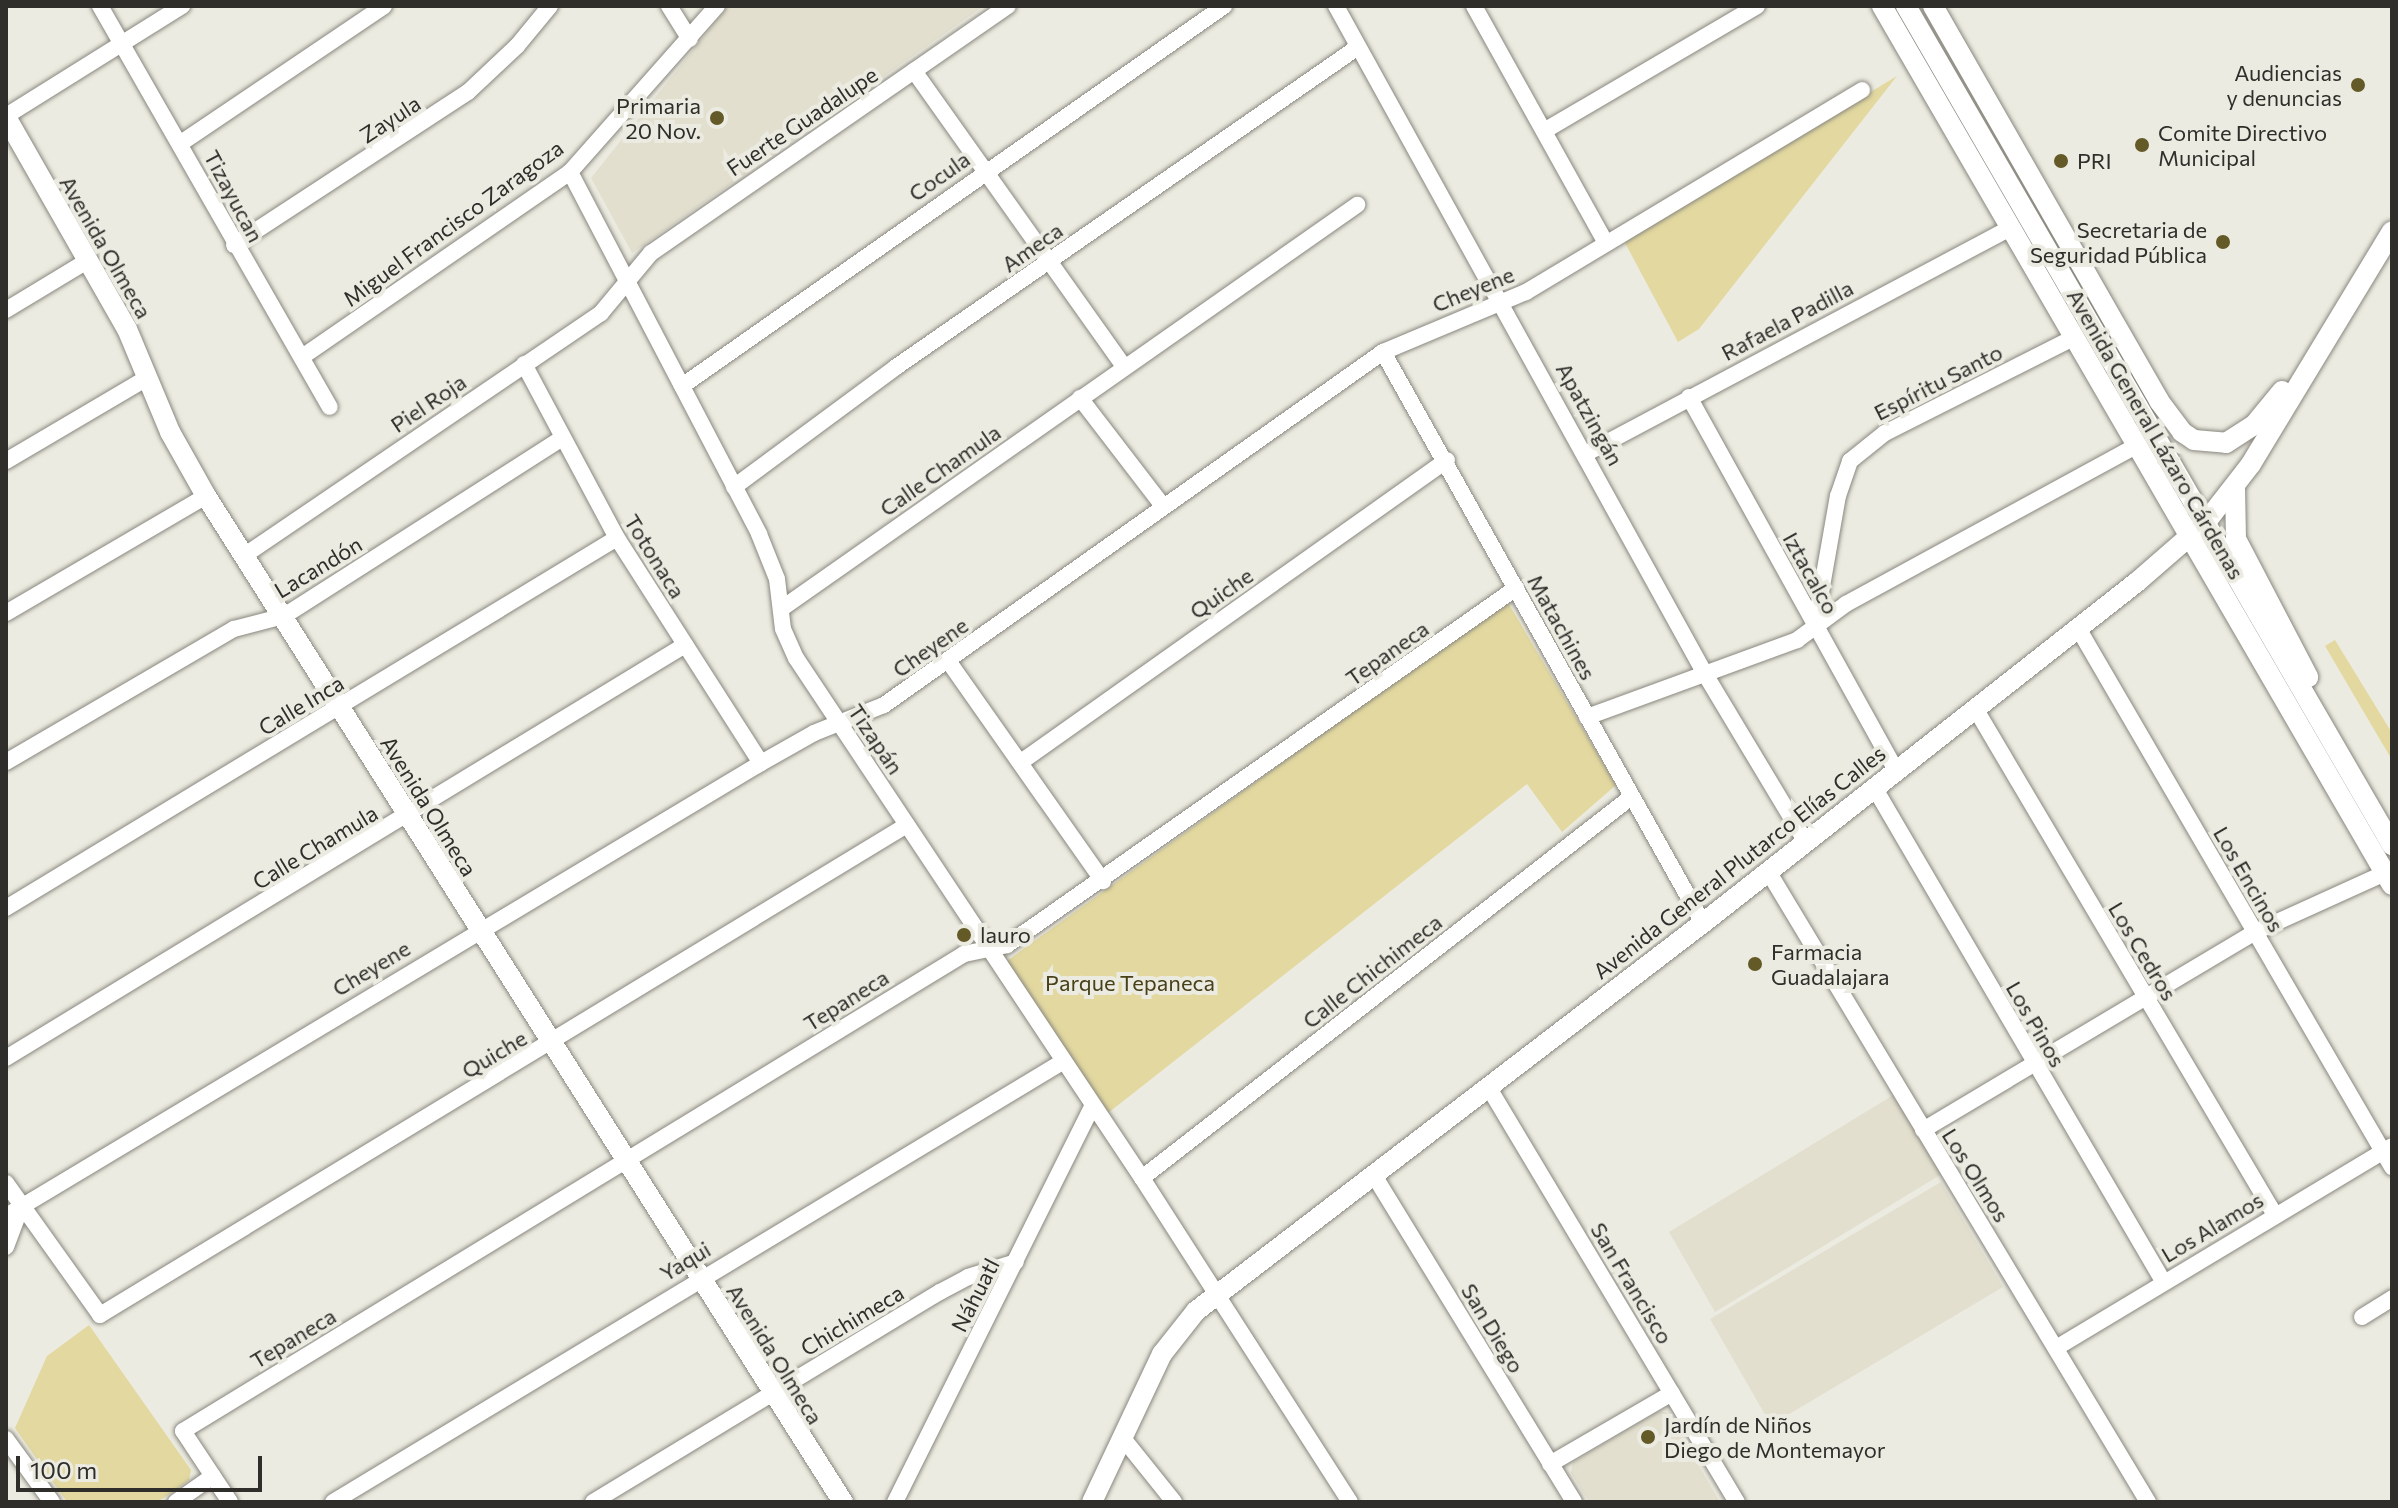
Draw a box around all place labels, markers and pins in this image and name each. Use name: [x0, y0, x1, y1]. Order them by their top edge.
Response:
place label: Audiencias y denuncias: [2227, 59, 2342, 110]
marker: Audiencias y denuncias: [2349, 76, 2367, 94]
place label: Primaria 20 Nov.: [616, 92, 701, 144]
marker: Primaria 20 Nov.: [708, 109, 726, 127]
place label: Comite Directivo Municipal: [2158, 119, 2327, 170]
marker: Comite Directivo Municipal: [2133, 136, 2151, 154]
place label: PRI: [2077, 148, 2112, 174]
marker: PRI: [2052, 152, 2070, 170]
place label: Secretaria de Seguridad Pública: [2030, 216, 2207, 268]
marker: Secretaria de Seguridad Pública: [2214, 233, 2232, 251]
place label: lauro: [980, 922, 1031, 948]
marker: lauro: [955, 926, 973, 944]
place label: Farmacia Guadalajara: [1771, 938, 1889, 990]
marker: Farmacia Guadalajara: [1746, 955, 1764, 973]
place label: Jardín de Niños Diego de Montemayor: [1664, 1411, 1886, 1462]
marker: Jardín de Niños Diego de Montemayor: [1639, 1428, 1657, 1446]

